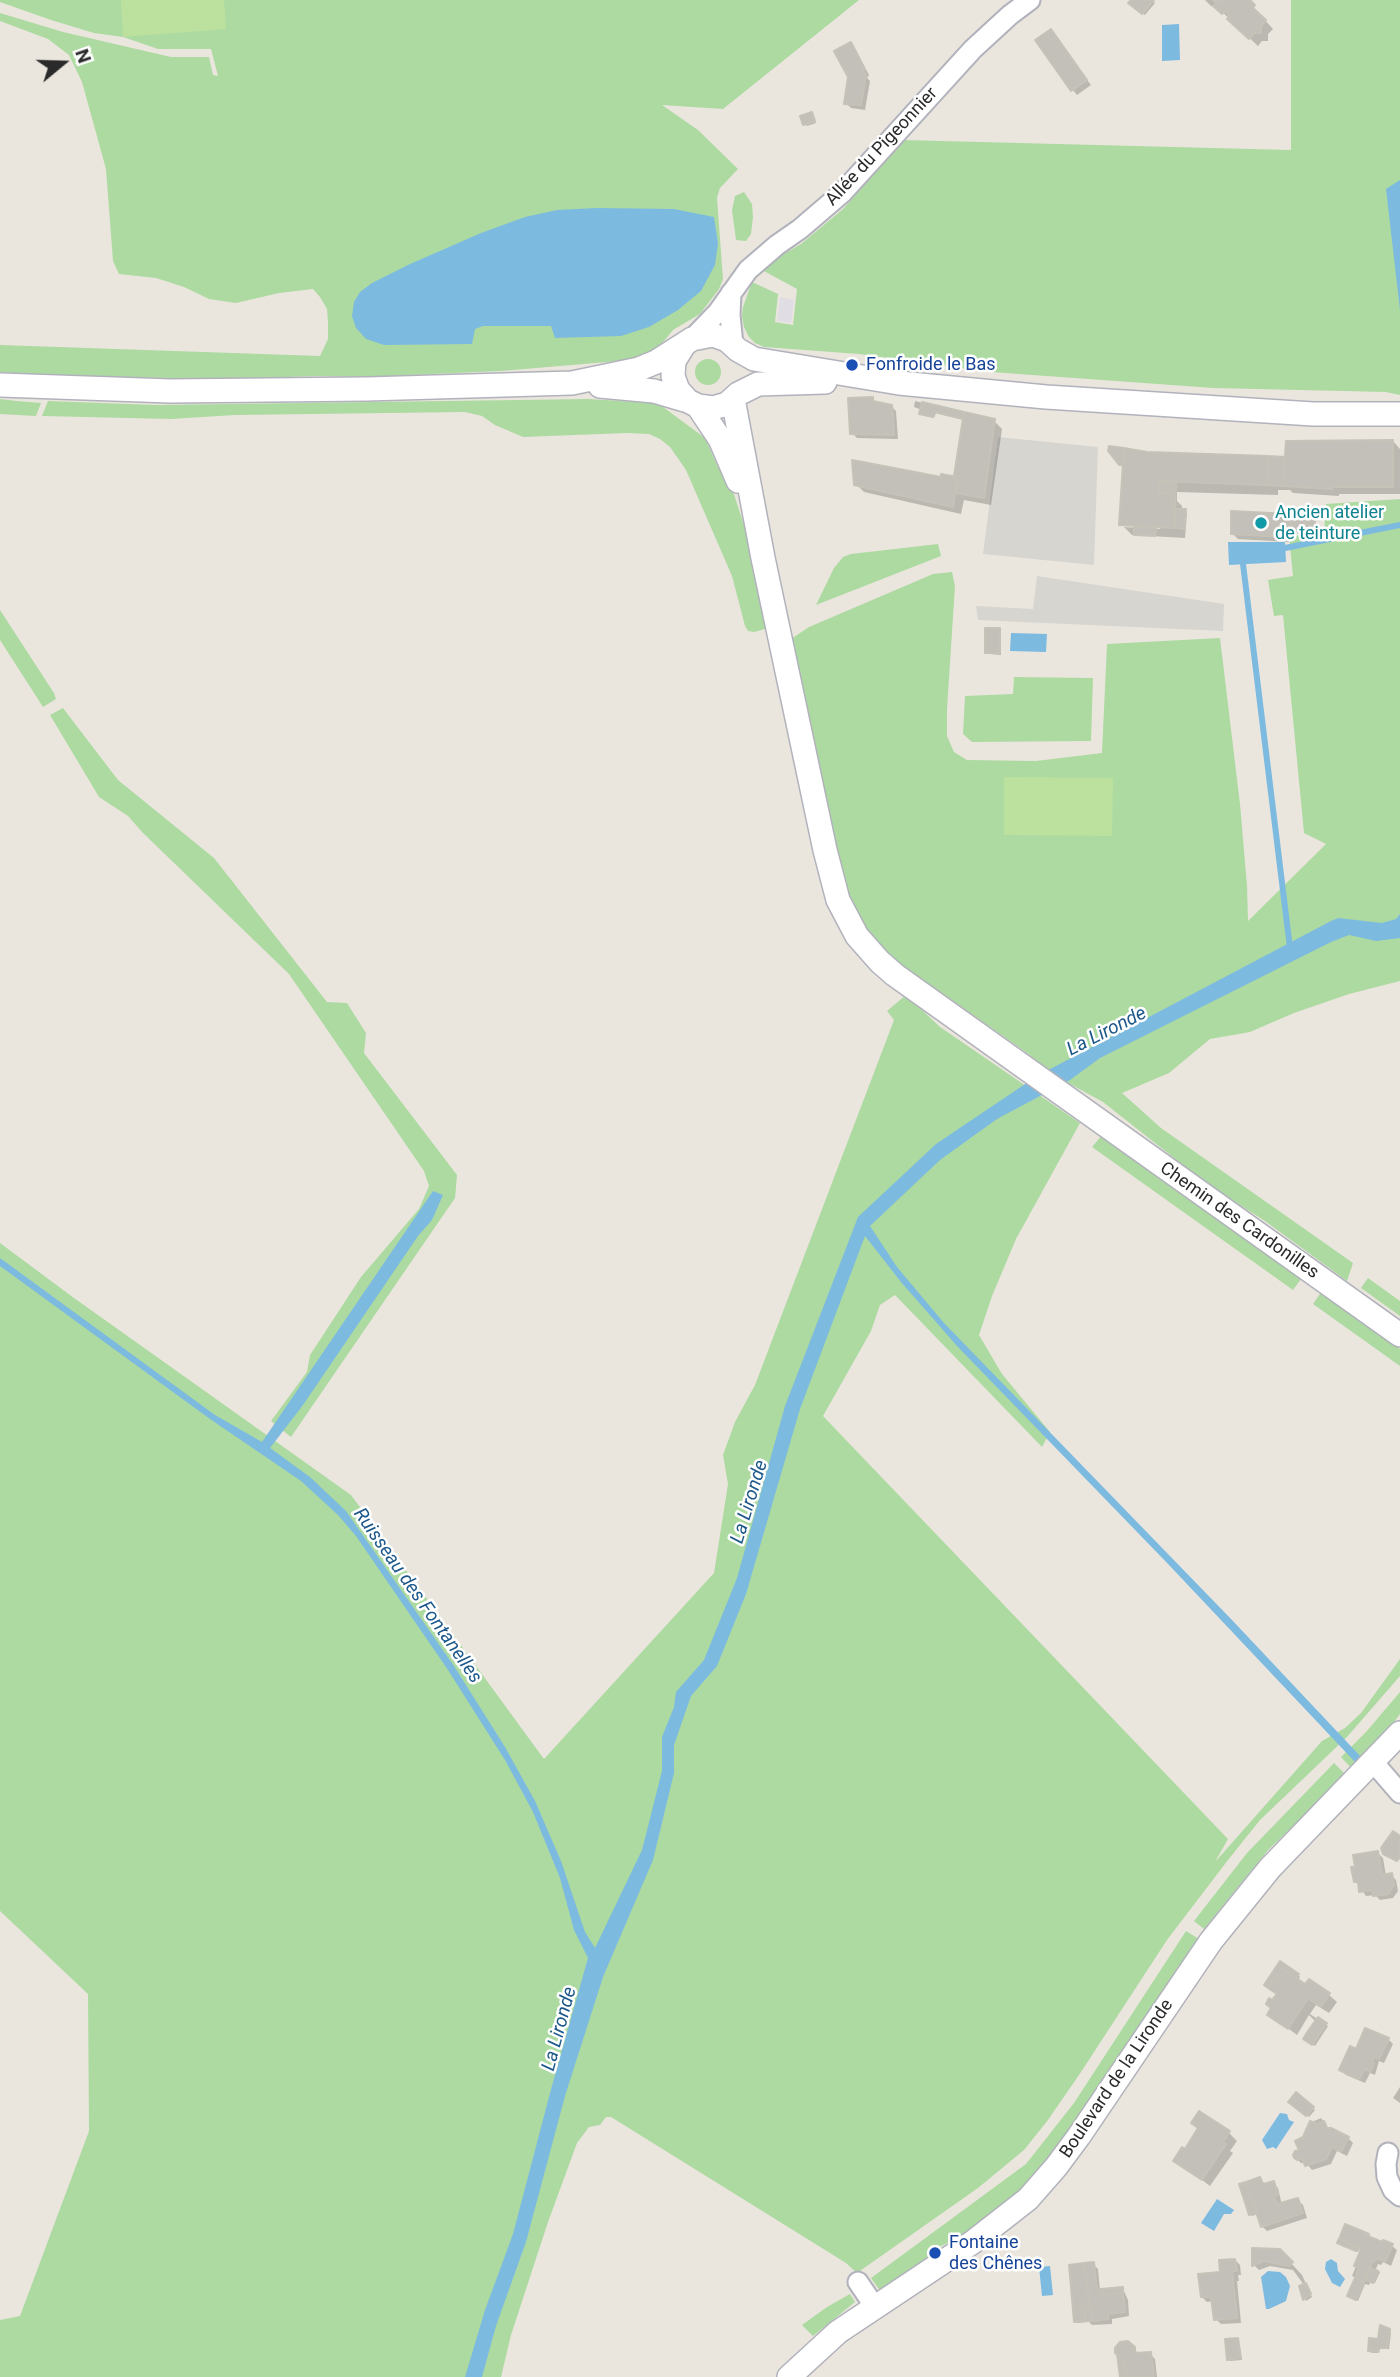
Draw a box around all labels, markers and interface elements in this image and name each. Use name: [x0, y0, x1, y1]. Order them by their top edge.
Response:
north arrow: [28, 28, 98, 98]
text: N: [70, 46, 96, 66]
street label: Allée du Pigeonnier: [822, 83, 942, 211]
place label: Fonfroide le Bas: [866, 354, 996, 376]
marker: Fonfroide le Bas: [844, 357, 860, 373]
place label: Ancien atelier de teinture: [1275, 502, 1384, 544]
marker: Ancien atelier de teinture: [1253, 515, 1269, 531]
water label: La Lironde: [1064, 1002, 1150, 1062]
street label: Chemin des Cardonilles: [1155, 1158, 1323, 1284]
water label: La Lironde: [727, 1458, 773, 1546]
water label: Ruisseau des Fontanelles: [348, 1504, 486, 1688]
water label: La Lironde: [538, 1985, 582, 2073]
street label: Boulevard de la Lironde: [1056, 1996, 1178, 2162]
place label: Fontaine des Chênes: [949, 2232, 1042, 2274]
marker: Fontaine des Chênes: [927, 2245, 943, 2261]

